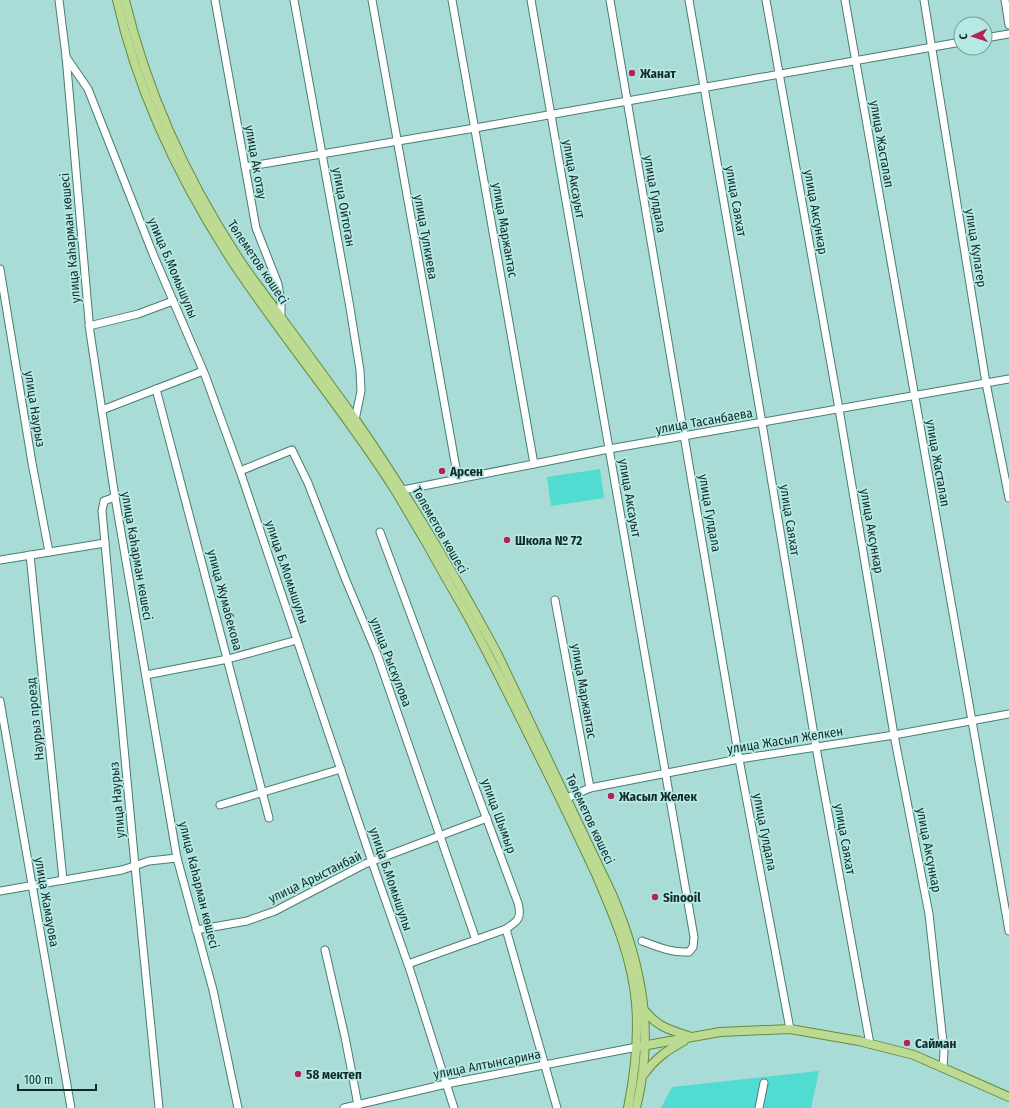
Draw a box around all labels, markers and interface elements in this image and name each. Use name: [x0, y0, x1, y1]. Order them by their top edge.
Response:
north arrow: [953, 16, 993, 56]
text: С: [957, 33, 970, 40]
place label: Жанат: [639, 66, 676, 81]
marker: Жанат: [627, 68, 637, 78]
street label: улица Жасталап: [867, 99, 897, 189]
street label: улица Ак отау: [242, 124, 270, 200]
street label: улица Аксауыт: [560, 138, 588, 220]
street label: улица Гулдала: [641, 154, 669, 234]
street label: улица Саяхат: [722, 164, 750, 238]
street label: улица Ойтоган: [330, 166, 358, 248]
street label: улица Аксункар: [801, 168, 831, 256]
street label: улица Каһарман көшесі: [57, 172, 83, 304]
street label: улица Маржантас: [489, 181, 521, 279]
street label: улица Тулкиева: [411, 193, 441, 281]
street label: улица Кулагер: [962, 208, 990, 288]
street label: улица Б.Момышулы: [145, 215, 201, 321]
street label: Төлеметов көшесі: [224, 217, 292, 307]
street label: улица Наурыз: [22, 370, 48, 448]
street label: улица Тасанбаева: [654, 405, 754, 437]
street label: улица Жасталап: [923, 418, 953, 508]
street label: улица Аксауыт: [616, 457, 644, 539]
place label: Арсен: [449, 464, 483, 479]
marker: Арсен: [437, 466, 447, 476]
street label: улица Гулдала: [696, 473, 724, 553]
street label: улица Саяхат: [777, 483, 803, 557]
street label: Төлеметов көшесі: [409, 484, 471, 576]
street label: улица Аксункар: [857, 487, 887, 575]
street label: улица Каһарман көшесі: [118, 490, 156, 622]
street label: улица Б.Момышулы: [262, 518, 312, 626]
place label: Школа № 72: [515, 533, 582, 548]
marker: Школа № 72: [502, 535, 512, 545]
street label: улица Жумабекова: [204, 548, 246, 652]
street label: улица Рыскулова: [367, 615, 415, 709]
street label: улица Маржантас: [568, 642, 600, 740]
street label: Наурыз проезд: [23, 676, 47, 761]
street label: улица Жасыл Желкен: [726, 723, 844, 757]
street label: улица Наурыз: [106, 761, 128, 839]
street label: Төлеметов көшесі: [563, 771, 617, 867]
street label: улица Шымыр: [479, 777, 519, 855]
place label: Жасыл Желек: [618, 789, 697, 804]
marker: Жасыл Желек: [606, 791, 616, 801]
street label: улица Гулдала: [750, 792, 780, 872]
street label: улица Саяхат: [831, 802, 859, 876]
street label: улица Аксункар: [913, 806, 945, 894]
street label: улица Каһарман көшесі: [176, 820, 222, 950]
street label: улица Б.Момышулы: [366, 825, 416, 933]
street label: улица Арыстанбай: [266, 848, 364, 906]
street label: улица Жамауова: [32, 856, 62, 948]
place label: Sinooil: [663, 890, 701, 905]
marker: Sinooil: [650, 892, 660, 902]
place label: Сайман: [915, 1036, 957, 1051]
marker: Сайман: [902, 1038, 912, 1048]
street label: улица Алтынсарина: [432, 1046, 542, 1082]
scale bar: [18, 1066, 96, 1092]
place label: 58 мектеп: [306, 1067, 362, 1082]
marker: 58 мектеп: [293, 1069, 303, 1079]
text: 100 m: [24, 1073, 53, 1087]

